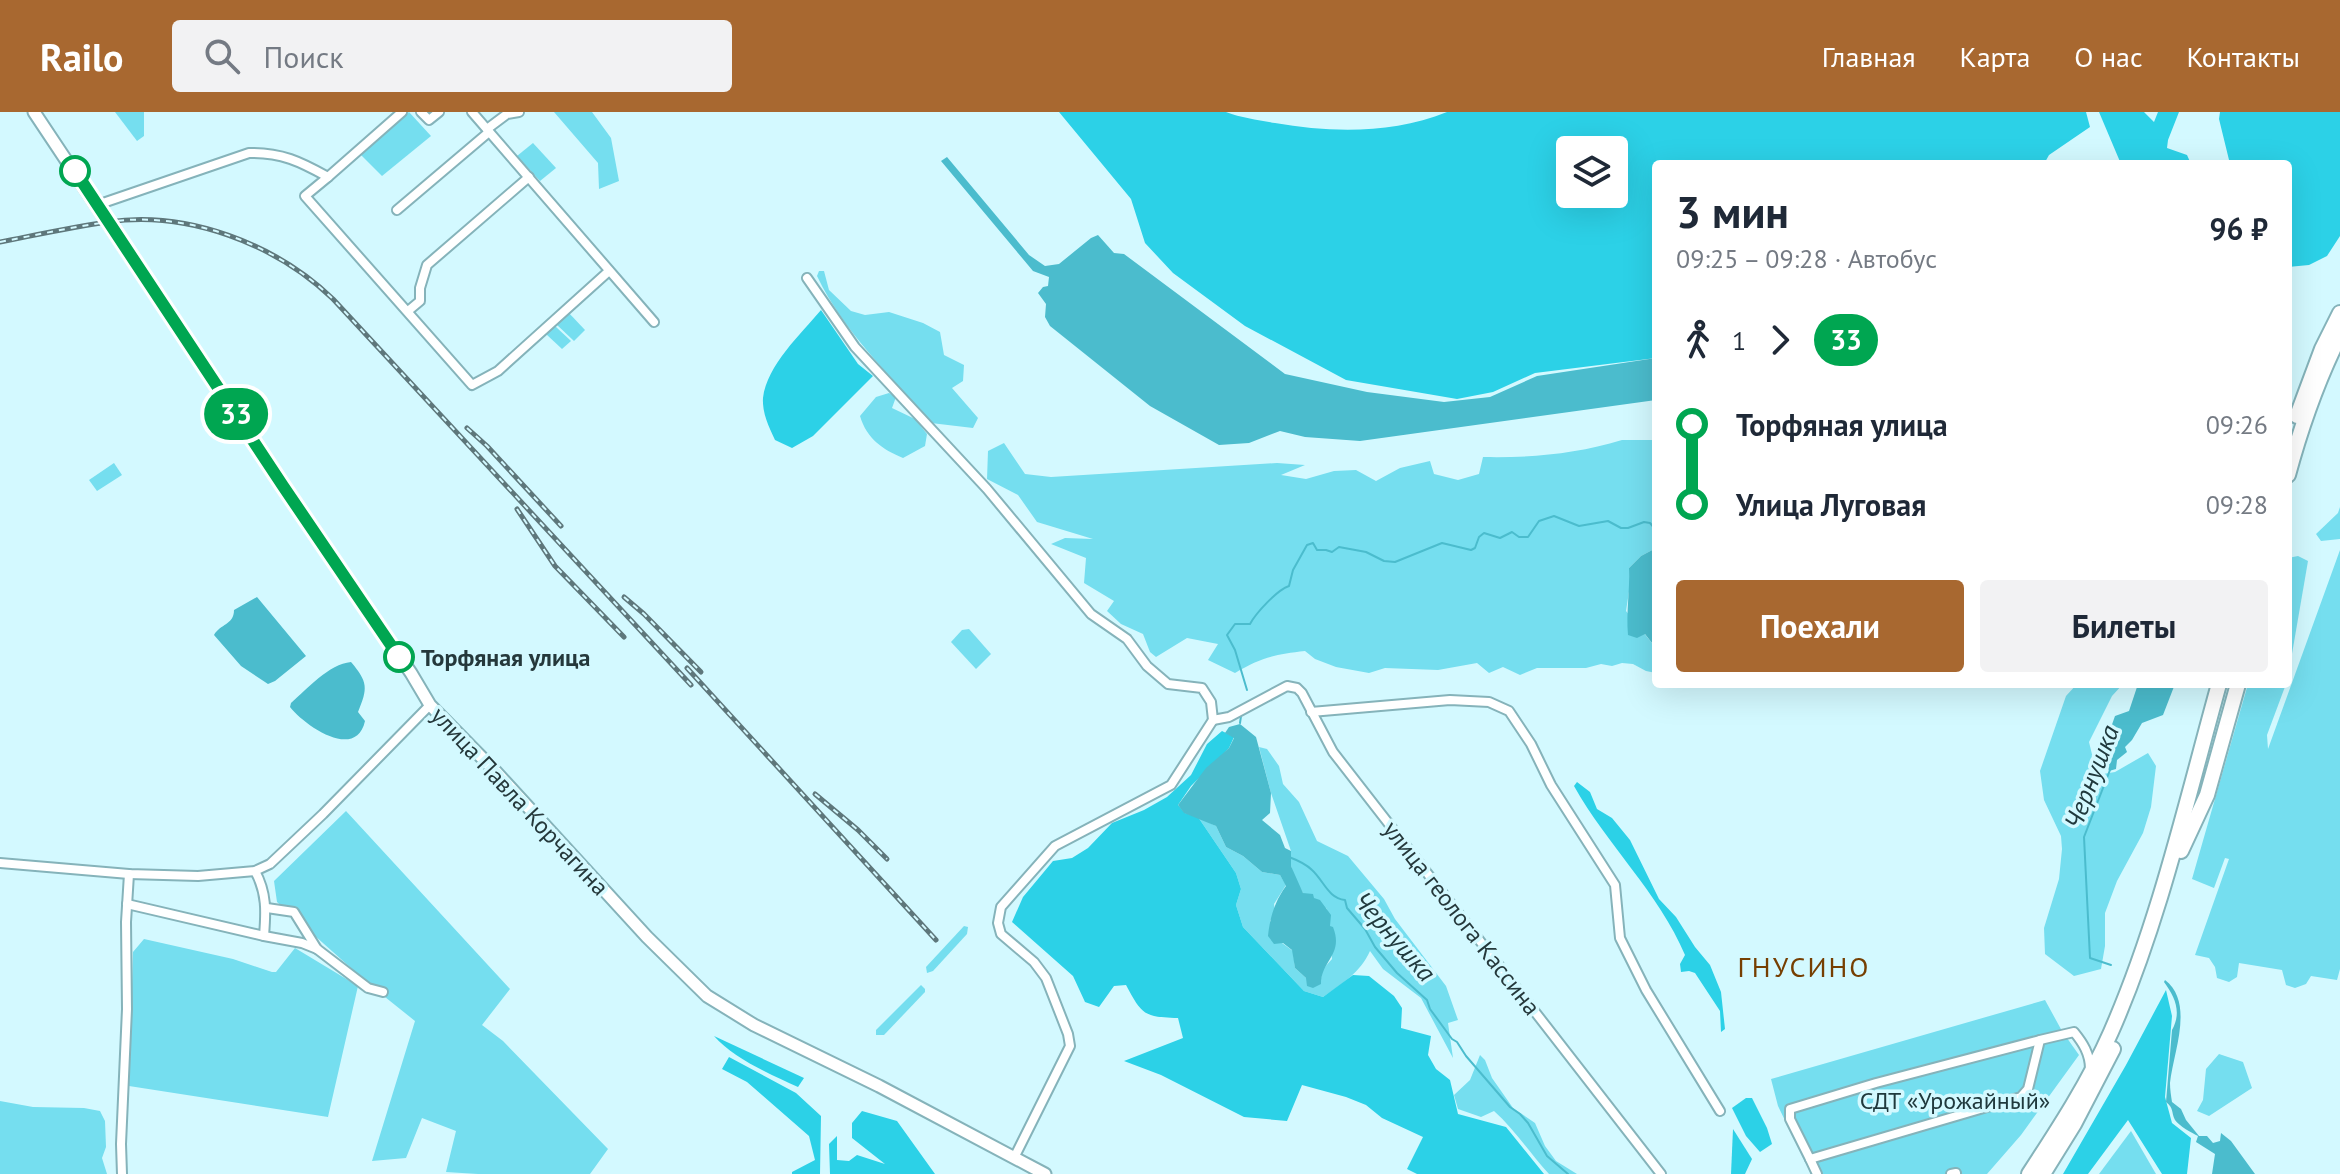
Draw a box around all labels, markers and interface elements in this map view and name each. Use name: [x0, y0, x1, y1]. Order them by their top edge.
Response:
search box: [172, 20, 732, 92]
text: Railo: [40, 32, 124, 81]
icon: search: [200, 34, 244, 78]
text: Поиск: [264, 37, 344, 76]
text: Главная: [1822, 38, 1916, 75]
text: Карта: [1960, 38, 2030, 75]
text: О нас: [2074, 38, 2143, 75]
text: Контакты: [2187, 38, 2300, 75]
map controls: [1556, 136, 1628, 208]
button: layers: [1556, 136, 1628, 208]
unlabelled marker: [60, 156, 90, 186]
text: 3 мин: [1676, 183, 1789, 240]
text: 96 ₽: [2209, 209, 2268, 248]
text: 09:25 – 09:28 · Автобус: [1676, 242, 1937, 275]
icon: walk: [1676, 318, 1720, 362]
icon: forward: [1758, 318, 1802, 362]
text: 33: [1830, 321, 1862, 358]
text: 1: [1732, 324, 1746, 357]
line badge: 33: [200, 388, 272, 440]
text: 33: [220, 395, 252, 432]
text: Торфяная улица: [1736, 405, 1948, 444]
text: 09:26: [2206, 408, 2268, 441]
text: Улица Луговая: [1736, 485, 1926, 524]
text: 09:28: [2206, 488, 2268, 521]
button: Поехали: [1676, 580, 1964, 672]
button: Билеты: [1980, 580, 2268, 672]
marker: Торфяная улица: [384, 642, 414, 672]
place label: Торфяная улица: [421, 642, 590, 673]
street label: улица Павла Корчагина: [424, 700, 616, 902]
water label: Чернушка: [2056, 720, 2126, 834]
street label: улица геолога Кассина: [1376, 815, 1548, 1021]
water label: Чернушка: [1347, 884, 1443, 988]
district label: ГНУСИНО: [1737, 948, 1871, 985]
park label: СДТ «Урожайный»: [1860, 1085, 2050, 1116]

